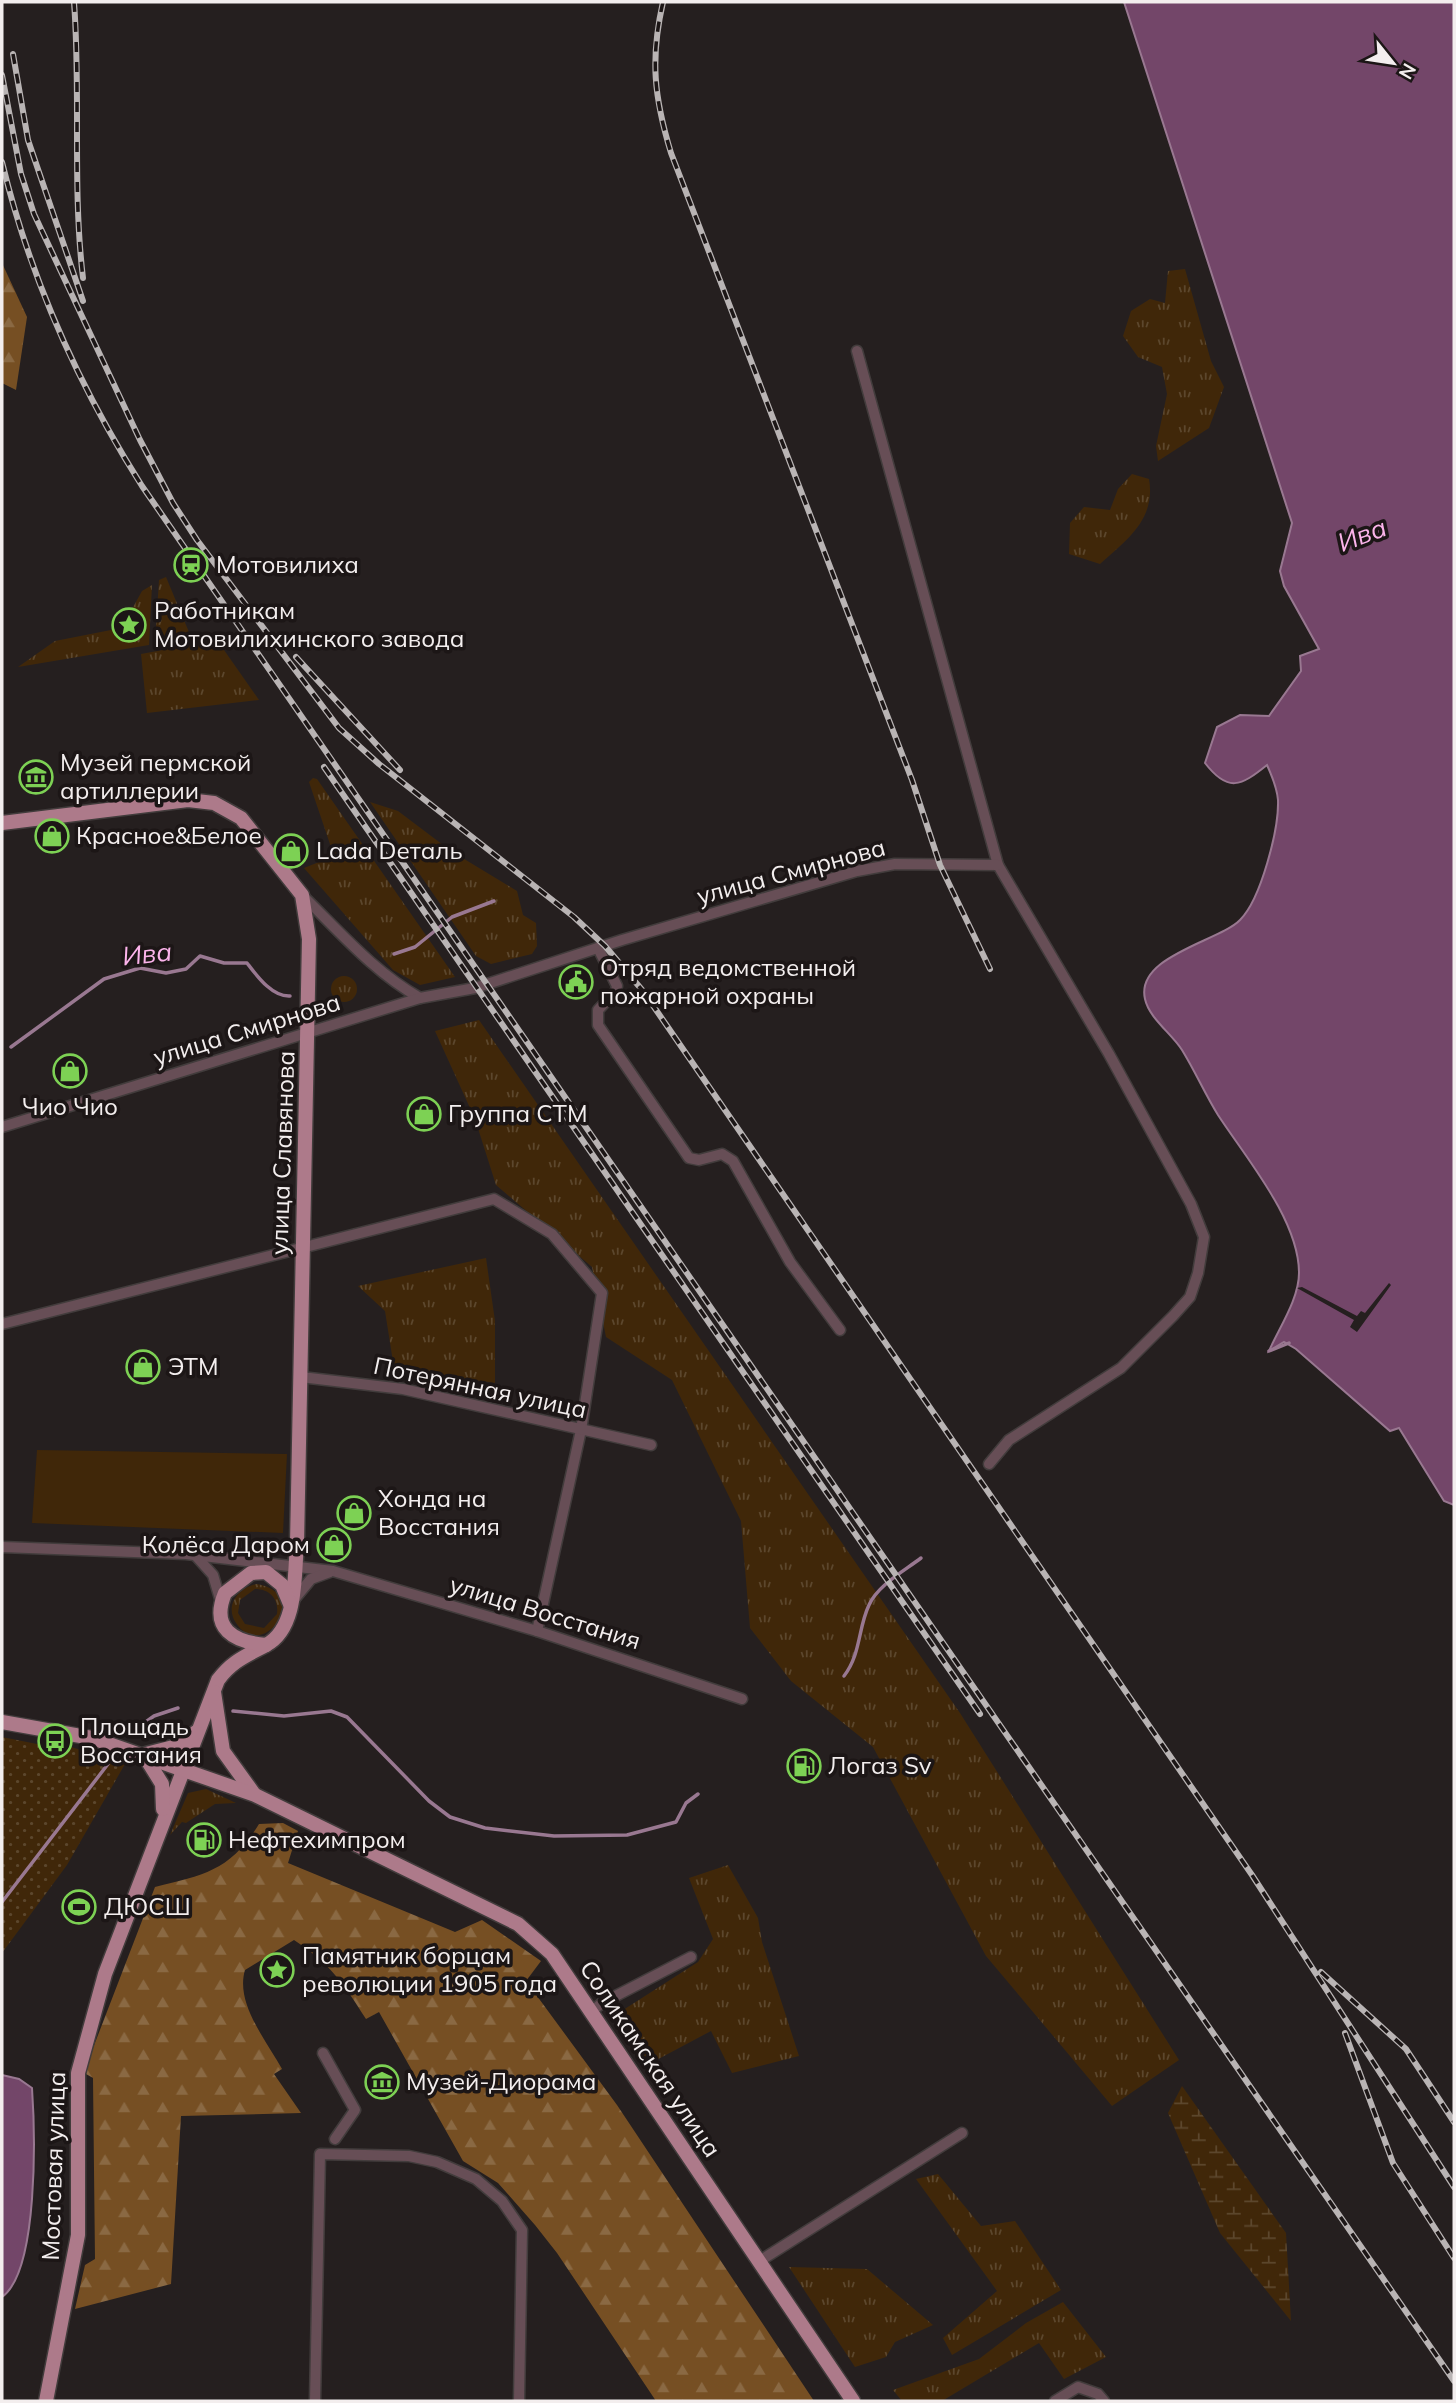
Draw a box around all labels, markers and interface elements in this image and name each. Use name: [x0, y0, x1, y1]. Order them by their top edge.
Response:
north arrow: [1358, 28, 1428, 98]
text: N: [1394, 59, 1422, 84]
water label: Ива: [1333, 510, 1391, 559]
station icon: Мотовилиха: [172, 546, 210, 584]
place label: Мотовилиха: [216, 549, 359, 579]
place label: Работникам Мотовилихинского завода: [154, 595, 464, 653]
place icon: Работникам Мотовилихинского завода: [110, 606, 148, 644]
place label: Музей пермской артиллерии: [60, 747, 251, 805]
museum icon: Музей пермской артиллерии: [17, 758, 55, 796]
shop icon: Красное&Белое: [33, 817, 71, 855]
place label: Красное&Белое: [76, 820, 262, 850]
street label: улица Смирнова: [693, 831, 888, 911]
shop icon: Lada Dеталь: [272, 832, 310, 870]
place label: Lada Dеталь: [316, 835, 463, 865]
water label: Ива: [120, 934, 173, 973]
place label: Отряд ведомственной пожарной охраны: [600, 952, 856, 1010]
public building icon: Отряд ведомственной пожарной охраны: [557, 963, 595, 1001]
street label: улица Смирнова: [150, 986, 344, 1072]
street label: улица Славянова: [263, 1050, 301, 1256]
shop icon: Чио Чио: [51, 1052, 89, 1090]
place label: Чио Чио: [22, 1091, 118, 1121]
shop icon: Группа СТМ: [405, 1095, 443, 1133]
place label: Группа СТМ: [448, 1098, 588, 1128]
shop icon: ЭТМ: [124, 1348, 162, 1386]
street label: Потерянная улица: [371, 1350, 589, 1424]
place label: ЭТМ: [168, 1351, 219, 1381]
place label: Хонда на Восстания: [378, 1483, 500, 1541]
shop icon: Хонда на Восстания: [335, 1494, 373, 1532]
shop icon: Колёса Даром: [315, 1526, 353, 1564]
place label: Колёса Даром: [142, 1529, 310, 1559]
street label: улица Восстания: [446, 1569, 644, 1655]
place label: Площадь Восстания: [80, 1711, 202, 1769]
bus stop icon: Площадь Восстания: [36, 1722, 74, 1760]
fuel station icon: Логаз Sv: [785, 1747, 823, 1785]
place label: Логаз Sv: [828, 1750, 932, 1780]
fuel station icon: Нефтехимпром: [185, 1821, 223, 1859]
place label: Нефтехимпром: [228, 1824, 406, 1854]
sports icon: ДЮСШ: [60, 1888, 98, 1926]
place label: ДЮСШ: [104, 1891, 191, 1921]
place label: Памятник борцам революции 1905 года: [302, 1940, 557, 1998]
place icon: Памятник борцам революции 1905 года: [258, 1951, 296, 1989]
street label: Соликамская улица: [574, 1954, 728, 2163]
museum icon: Музей-Диорама: [363, 2063, 401, 2101]
place label: Музей-Диорама: [406, 2066, 596, 2096]
street label: Мостовая улица: [35, 2071, 71, 2261]

